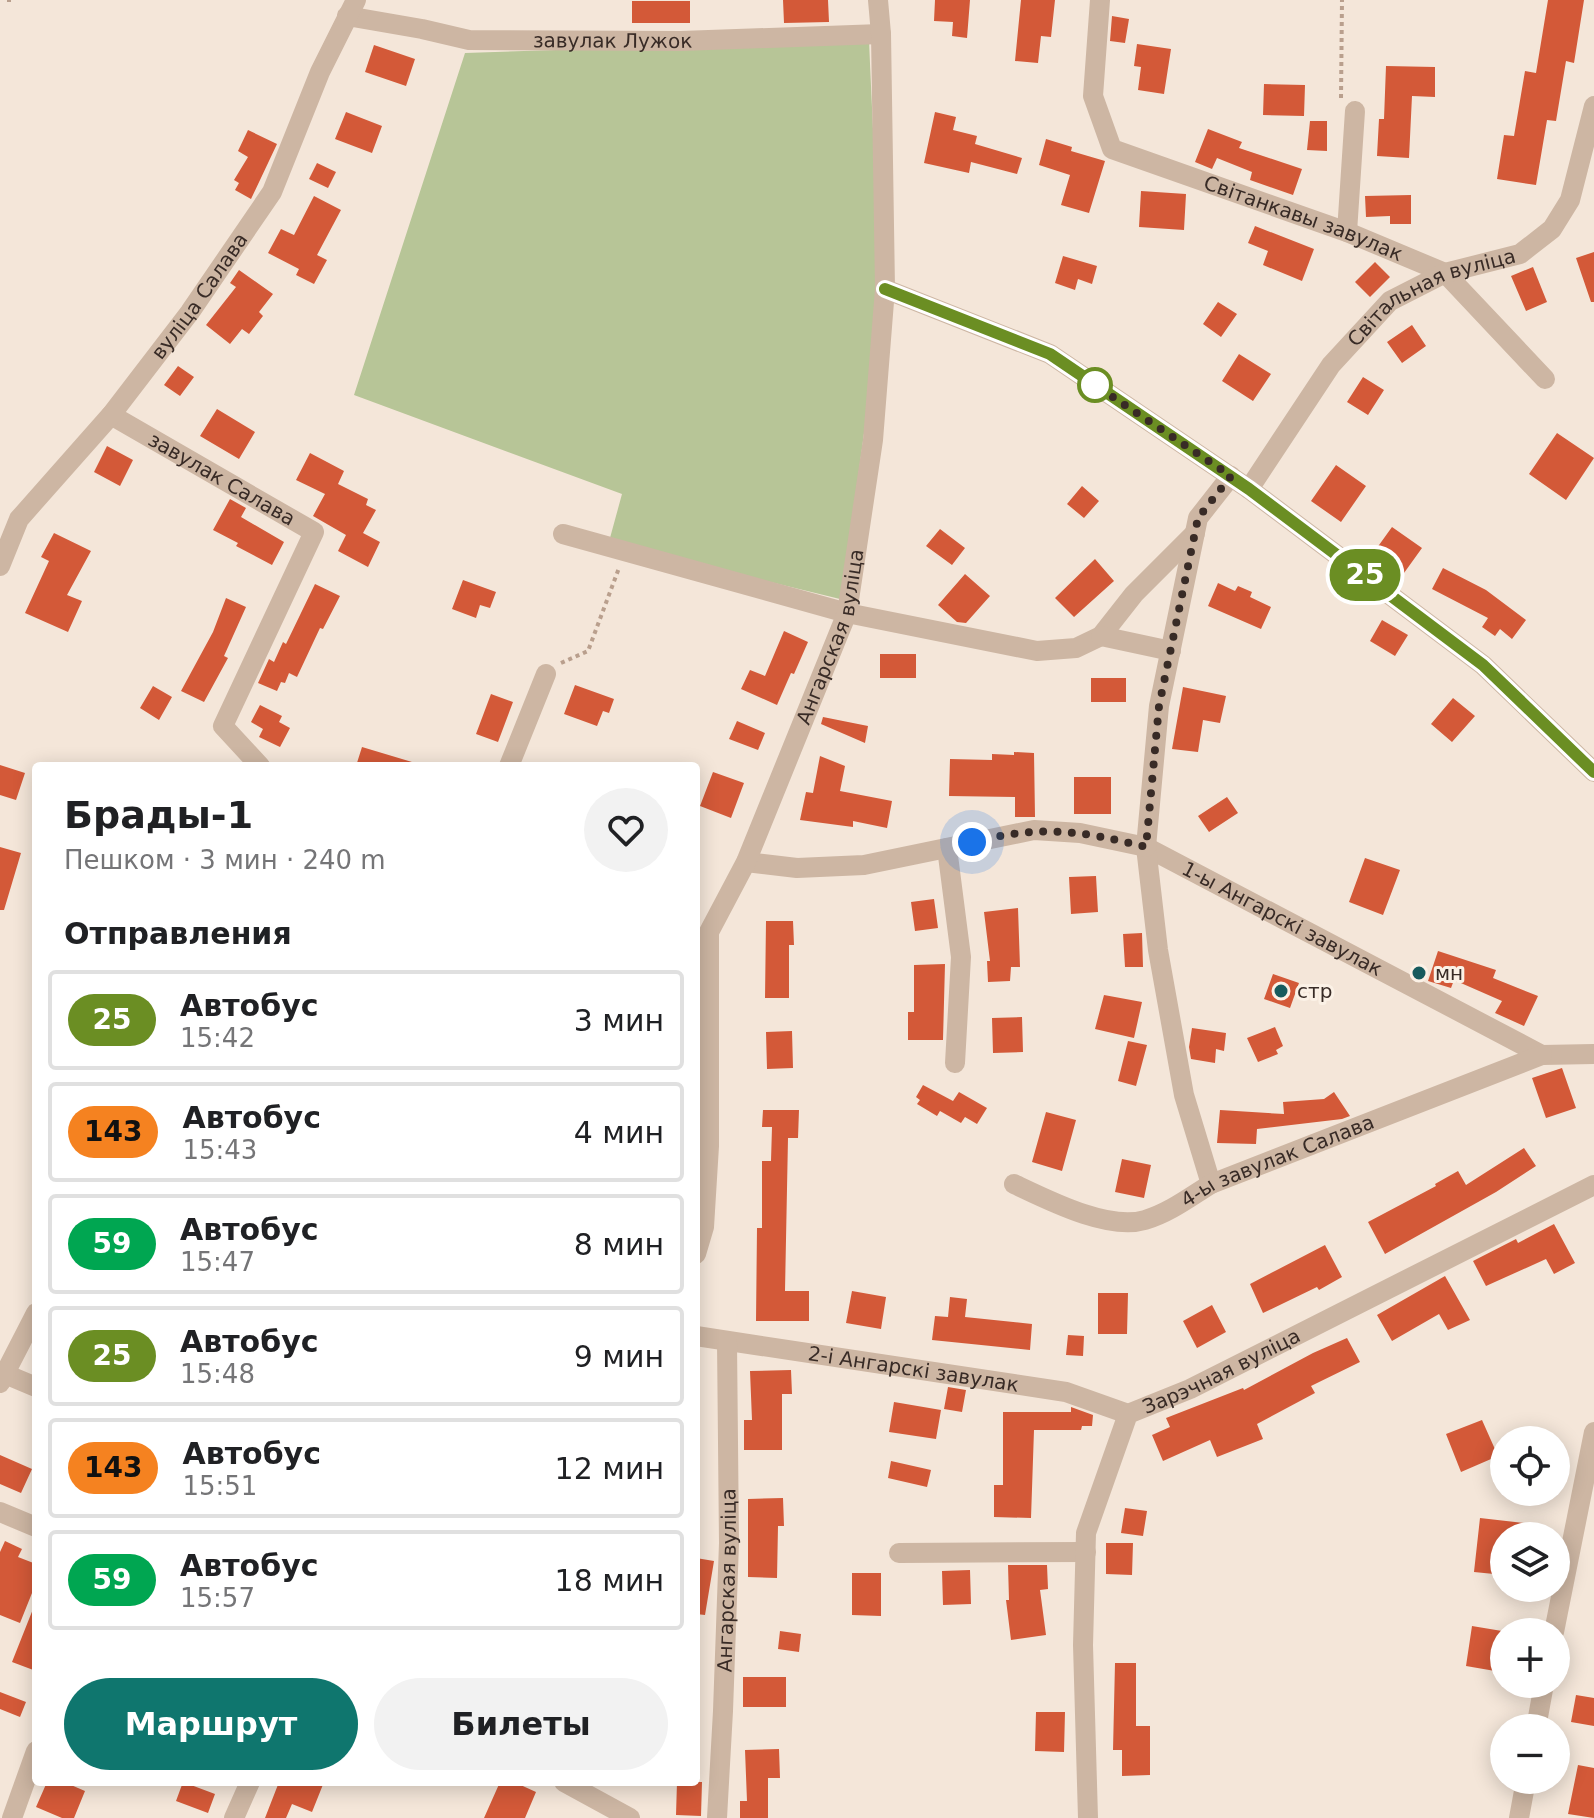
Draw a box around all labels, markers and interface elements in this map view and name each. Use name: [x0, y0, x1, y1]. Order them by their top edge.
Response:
street label: завулак Лужок: [533, 28, 693, 53]
street label: Світанкавы завулак: [1201, 170, 1406, 266]
street label: вуліца Салава: [146, 228, 253, 364]
street label: Світальная вуліца: [1342, 244, 1518, 351]
unlabelled marker: [1078, 368, 1112, 402]
street label: завулак Салава: [144, 427, 300, 531]
street label: Ангарская вуліца: [791, 547, 868, 728]
line badge: 25: [1329, 549, 1401, 601]
text: 25: [1346, 558, 1384, 591]
button: heart: [584, 788, 668, 872]
text: Брады-1: [64, 793, 253, 837]
your location: [952, 822, 992, 862]
text: Пешком · 3 мин · 240 m: [64, 845, 386, 875]
street label: 1-ы Ангарскі завулак: [1178, 856, 1387, 981]
text: Отправления: [64, 916, 292, 951]
place label: мн: [1435, 961, 1463, 985]
marker: мн: [1410, 964, 1428, 982]
place label: стр: [1297, 979, 1332, 1003]
marker: стр: [1272, 982, 1290, 1000]
text: Автобус: [180, 988, 319, 1023]
text: 25: [93, 1003, 131, 1036]
text: 3 мин: [574, 1003, 664, 1038]
text: 15:42: [180, 1023, 255, 1053]
text: Автобус: [182, 1100, 321, 1135]
street label: 4-ы завулак Салава: [1176, 1110, 1377, 1212]
text: 143: [84, 1115, 142, 1148]
text: 4 мин: [574, 1115, 664, 1150]
text: 15:43: [182, 1135, 257, 1165]
text: Автобус: [180, 1212, 319, 1247]
text: 59: [93, 1227, 131, 1260]
text: 8 мин: [574, 1227, 664, 1262]
text: 15:47: [180, 1247, 255, 1277]
street label: Зарэчная вуліца: [1139, 1323, 1304, 1419]
text: Автобус: [180, 1324, 319, 1359]
text: 25: [93, 1339, 131, 1372]
text: 9 мин: [574, 1339, 664, 1374]
street label: 2-і Ангарскі завулак: [807, 1341, 1021, 1397]
text: 15:48: [180, 1359, 255, 1389]
map controls: [1490, 1426, 1570, 1794]
button: locate: [1490, 1426, 1570, 1506]
text: Автобус: [182, 1436, 321, 1471]
text: 143: [84, 1451, 142, 1484]
text: 12 мин: [555, 1451, 664, 1486]
text: 15:51: [182, 1471, 257, 1501]
street label: Ангарская вуліца: [712, 1488, 741, 1673]
button: layers: [1490, 1522, 1570, 1602]
text: Автобус: [180, 1548, 319, 1583]
text: 59: [93, 1563, 131, 1596]
text: 18 мин: [555, 1563, 664, 1598]
text: 15:57: [180, 1583, 255, 1613]
button: +: [1490, 1618, 1570, 1698]
button: Маршрут: [64, 1678, 358, 1770]
button: Билеты: [374, 1678, 668, 1770]
button: −: [1490, 1714, 1570, 1794]

